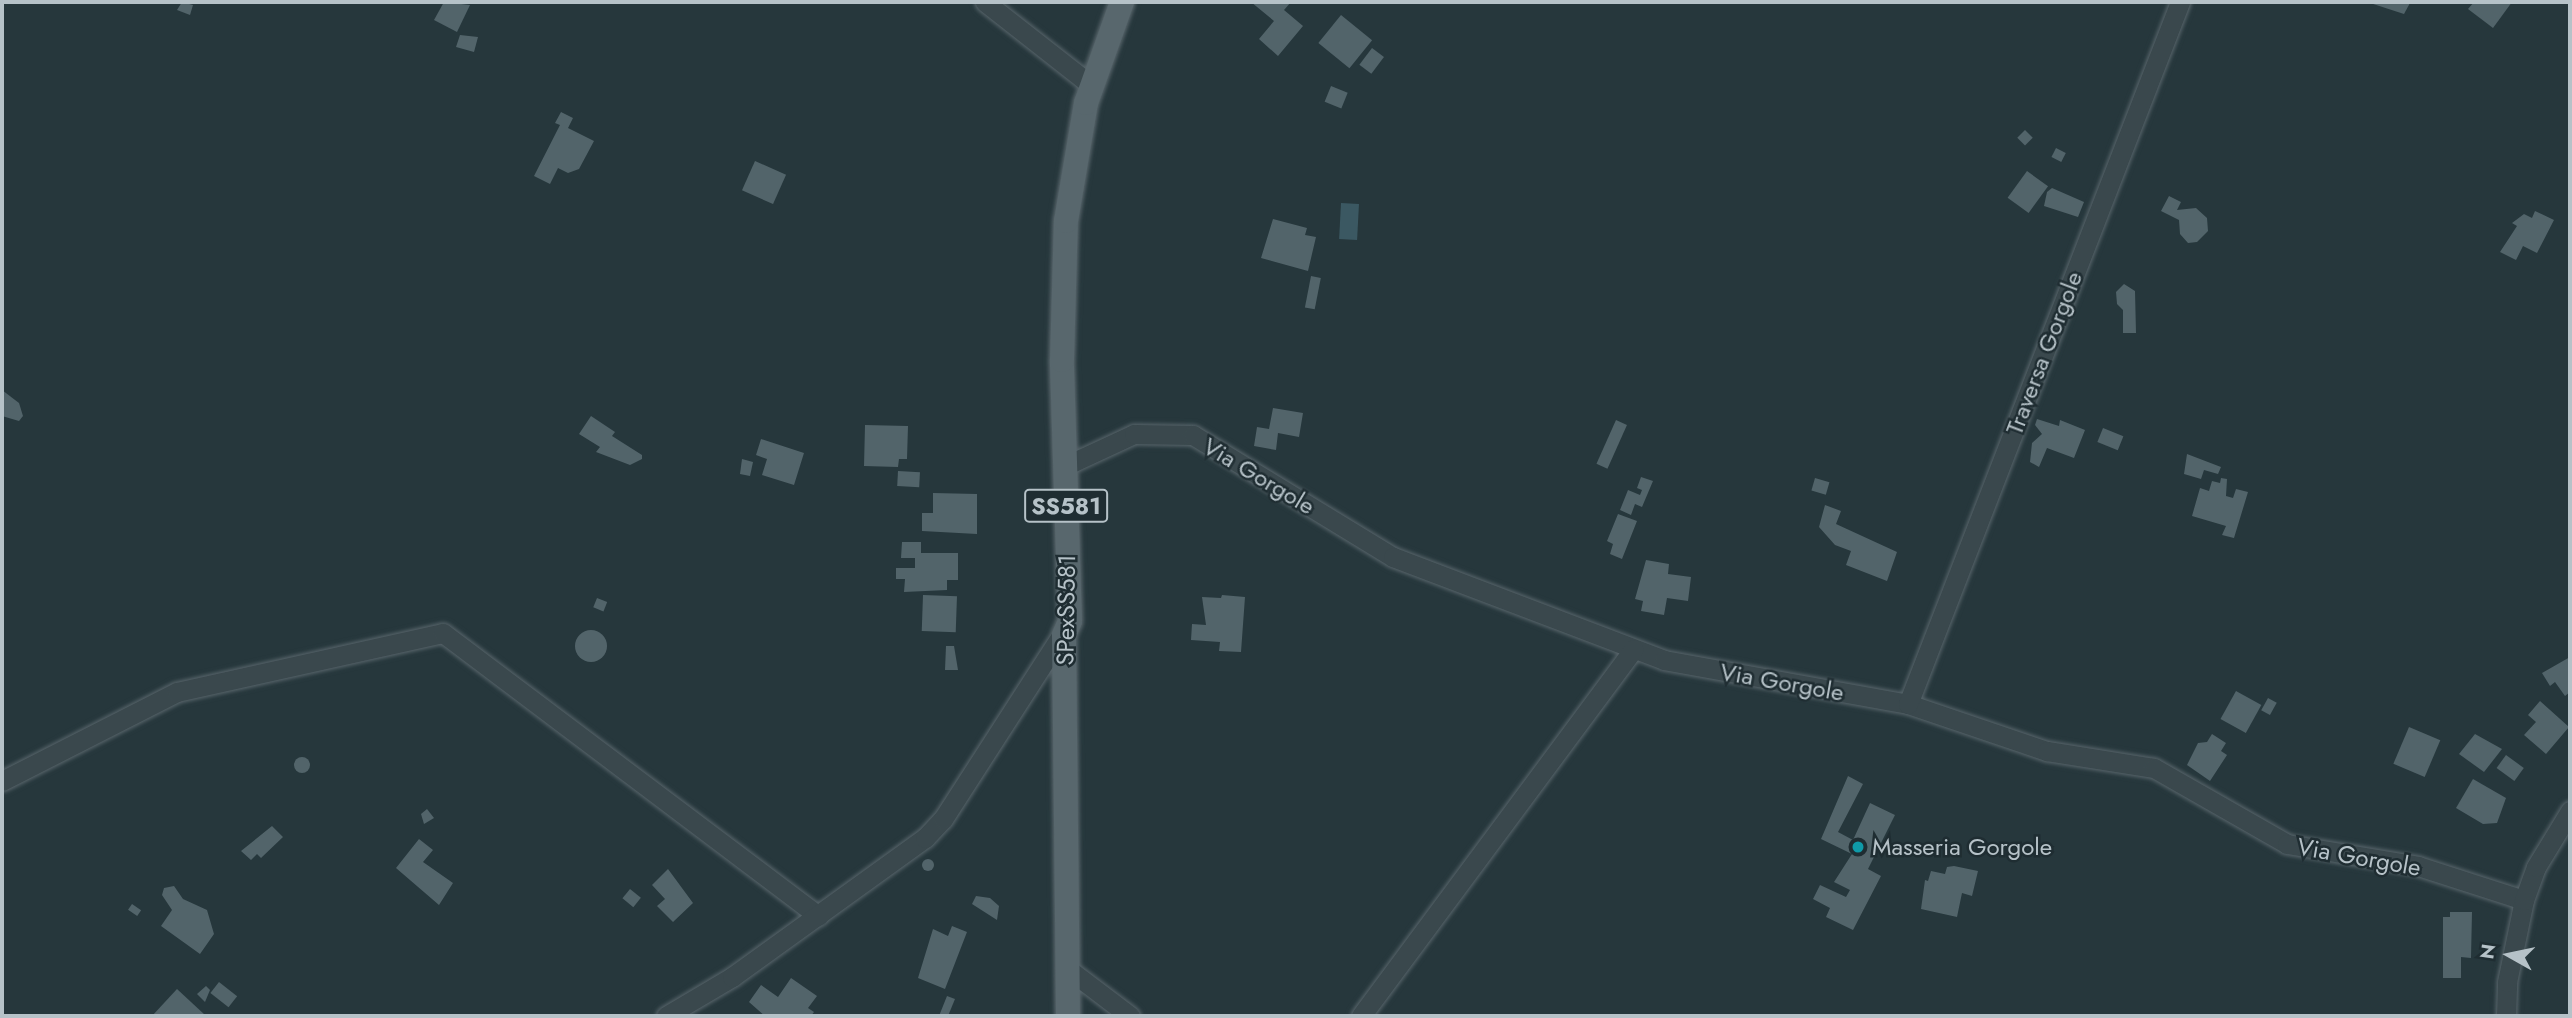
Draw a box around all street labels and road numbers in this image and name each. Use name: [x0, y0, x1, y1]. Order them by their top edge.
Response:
street label: Traversa Gorgole: [2000, 267, 2088, 439]
street label: Via Gorgole: [1198, 431, 1320, 521]
road number: SS581: [1024, 486, 1108, 526]
street label: SPexSS581: [1051, 554, 1081, 666]
street label: Via Gorgole: [1718, 657, 1846, 707]
street label: Via Gorgole: [2295, 832, 2423, 882]

